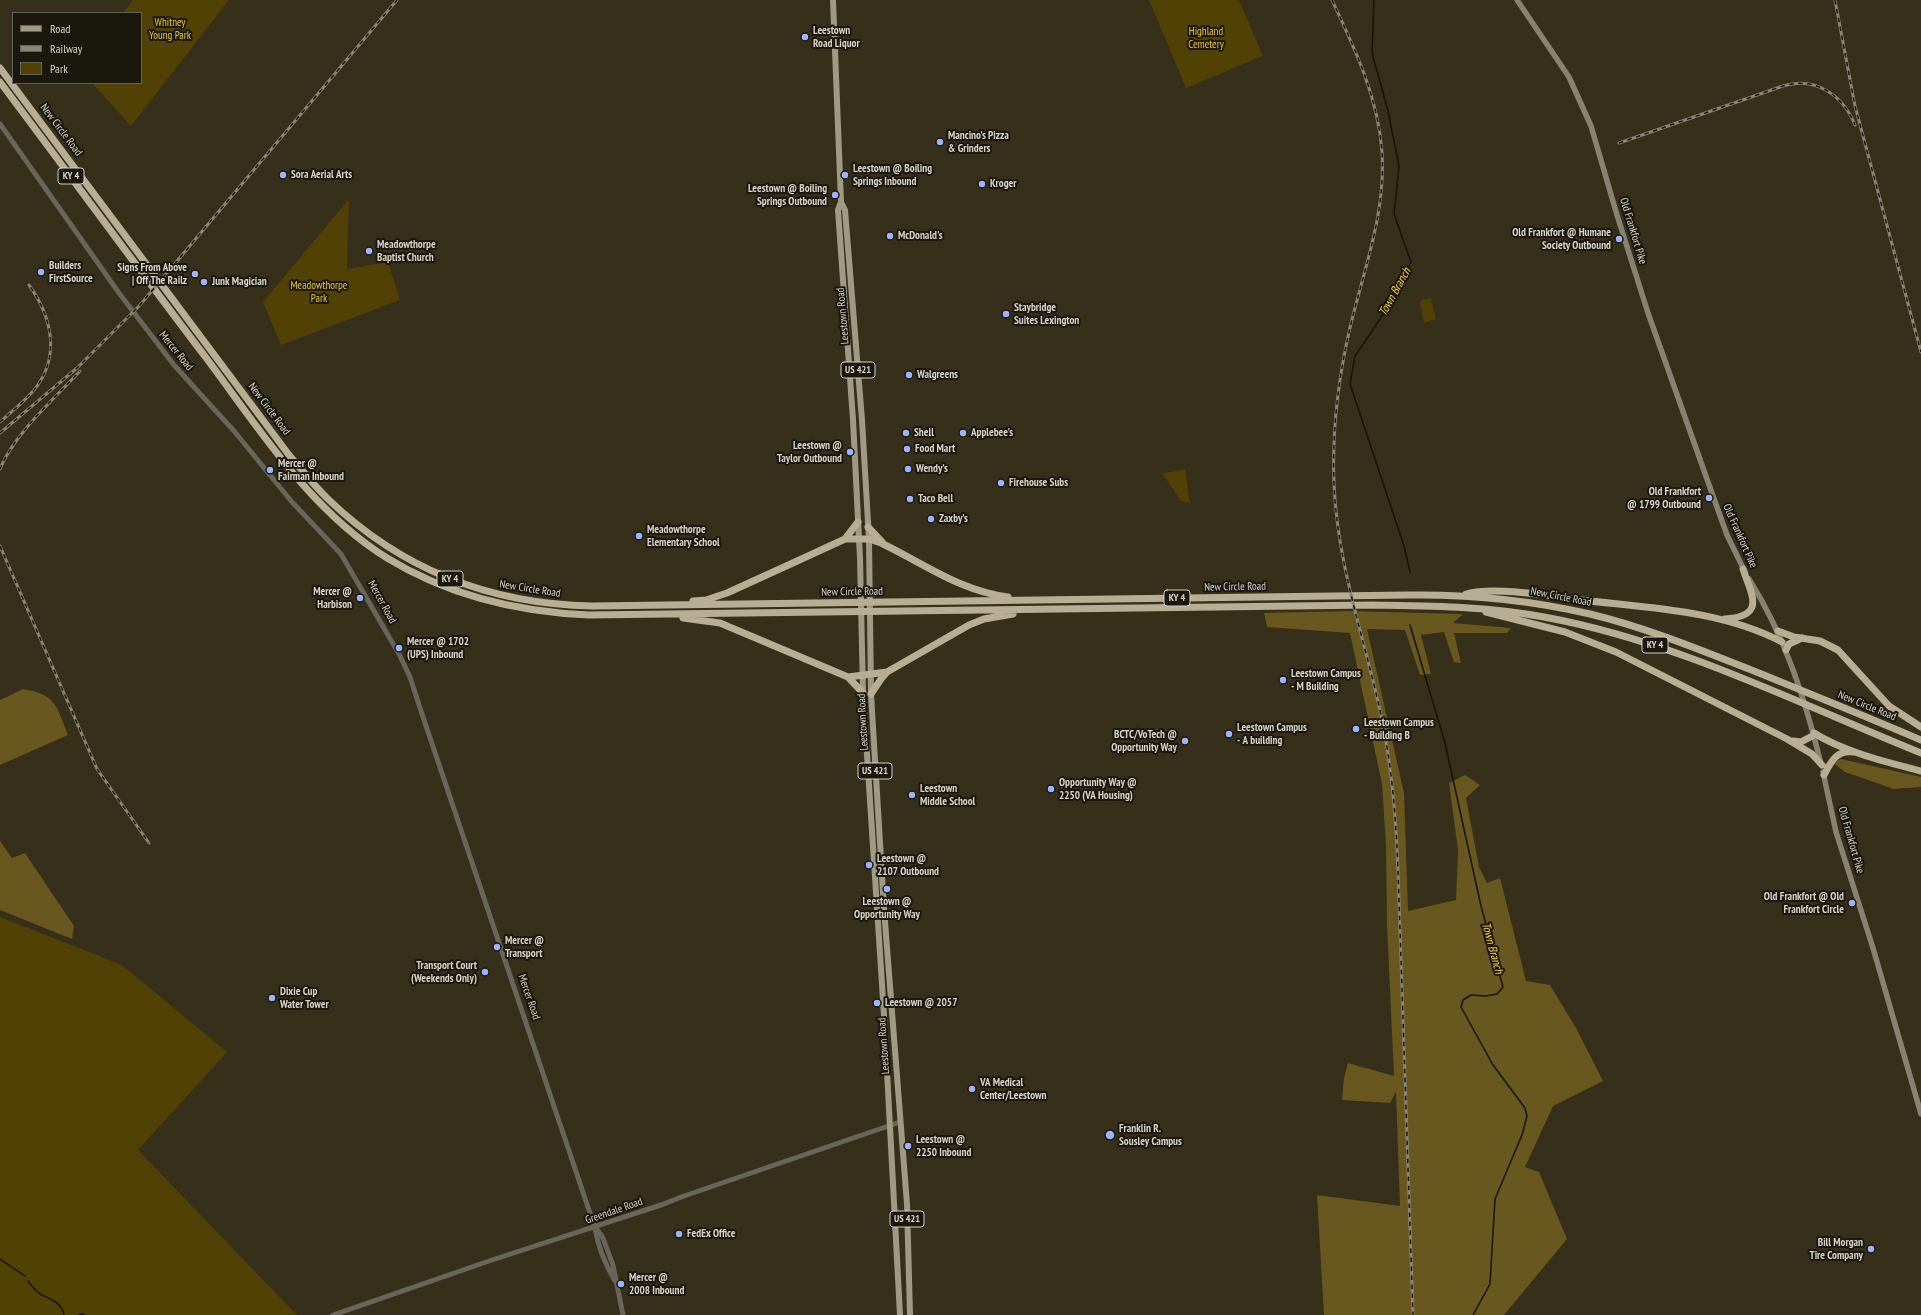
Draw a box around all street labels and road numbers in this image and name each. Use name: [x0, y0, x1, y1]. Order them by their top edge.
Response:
street label: New Circle Road: [37, 101, 85, 159]
road number: KY 4: [58, 168, 84, 184]
street label: Old Frankfort Pike: [1617, 196, 1649, 266]
street label: Leestown Road: [834, 287, 852, 345]
street label: Mercer Road: [156, 329, 196, 373]
road number: US 421: [841, 362, 875, 378]
street label: New Circle Road: [245, 380, 293, 438]
street label: Old Frankfort Pike: [1720, 502, 1760, 570]
road number: KY 4: [437, 571, 463, 587]
street label: Mercer Road: [365, 578, 399, 626]
street label: New Circle Road: [498, 578, 562, 600]
street label: New Circle Road: [1204, 580, 1266, 594]
street label: New Circle Road: [821, 585, 883, 599]
street label: New Circle Road: [1529, 585, 1593, 609]
road number: KY 4: [1164, 590, 1190, 606]
road number: KY 4: [1642, 637, 1668, 653]
street label: New Circle Road: [1836, 688, 1898, 724]
street label: Leestown Road: [855, 693, 871, 751]
road number: US 421: [858, 763, 892, 779]
street label: Old Frankfort Pike: [1835, 805, 1867, 875]
street label: Mercer Road: [515, 973, 543, 1021]
street label: Leestown Road: [875, 1017, 893, 1075]
street label: Greendale Road: [584, 1195, 644, 1227]
road number: US 421: [890, 1211, 924, 1227]

